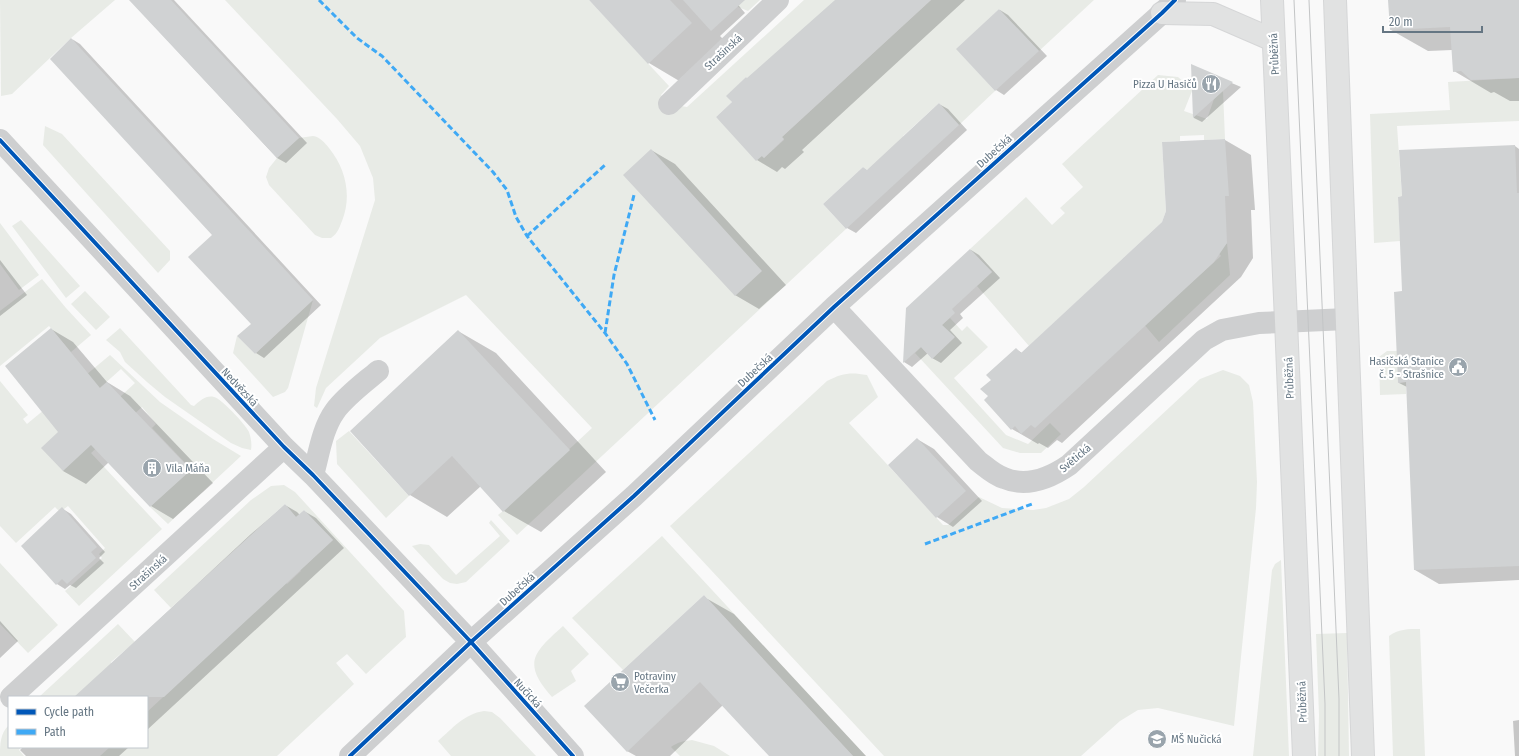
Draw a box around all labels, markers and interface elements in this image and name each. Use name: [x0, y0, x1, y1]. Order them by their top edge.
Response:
scale bar: [1383, 8, 1482, 34]
text: 20 m: [1389, 15, 1413, 29]
street label: Strašínská: [702, 32, 745, 73]
street label: Průběžná: [1267, 33, 1282, 75]
restaurant icon: Pizza U Hasičů: [1200, 73, 1222, 95]
place label: Pizza U Hasičů: [1133, 78, 1197, 91]
street label: Dubečská: [974, 132, 1015, 171]
street label: Dubečská: [735, 351, 776, 390]
place label: Hasičská Stanice č. 5 - Strašnice: [1369, 355, 1444, 381]
public building icon: Hasičská Stanice č. 5 - Strašnice: [1447, 356, 1469, 378]
street label: Průběžná: [1282, 357, 1297, 399]
street label: Nedvězská: [219, 366, 261, 409]
street label: Světická: [1057, 441, 1094, 475]
building icon: Vila Máňa: [141, 457, 163, 479]
place label: Vila Máňa: [166, 462, 210, 475]
street label: Strašínská: [127, 552, 170, 593]
street label: Dubečská: [497, 570, 538, 609]
place label: Potraviny Večerka: [634, 670, 676, 696]
supermarket icon: Potraviny Večerka: [609, 671, 631, 693]
street label: Nučická: [511, 676, 544, 711]
street label: Průběžná: [1295, 681, 1310, 723]
legend: [8, 696, 148, 748]
text: Cycle path: [44, 705, 94, 719]
text: Path: [44, 725, 66, 739]
school or university icon: MŠ Nučická: [1146, 728, 1168, 750]
place label: MŠ Nučická: [1171, 732, 1222, 746]

